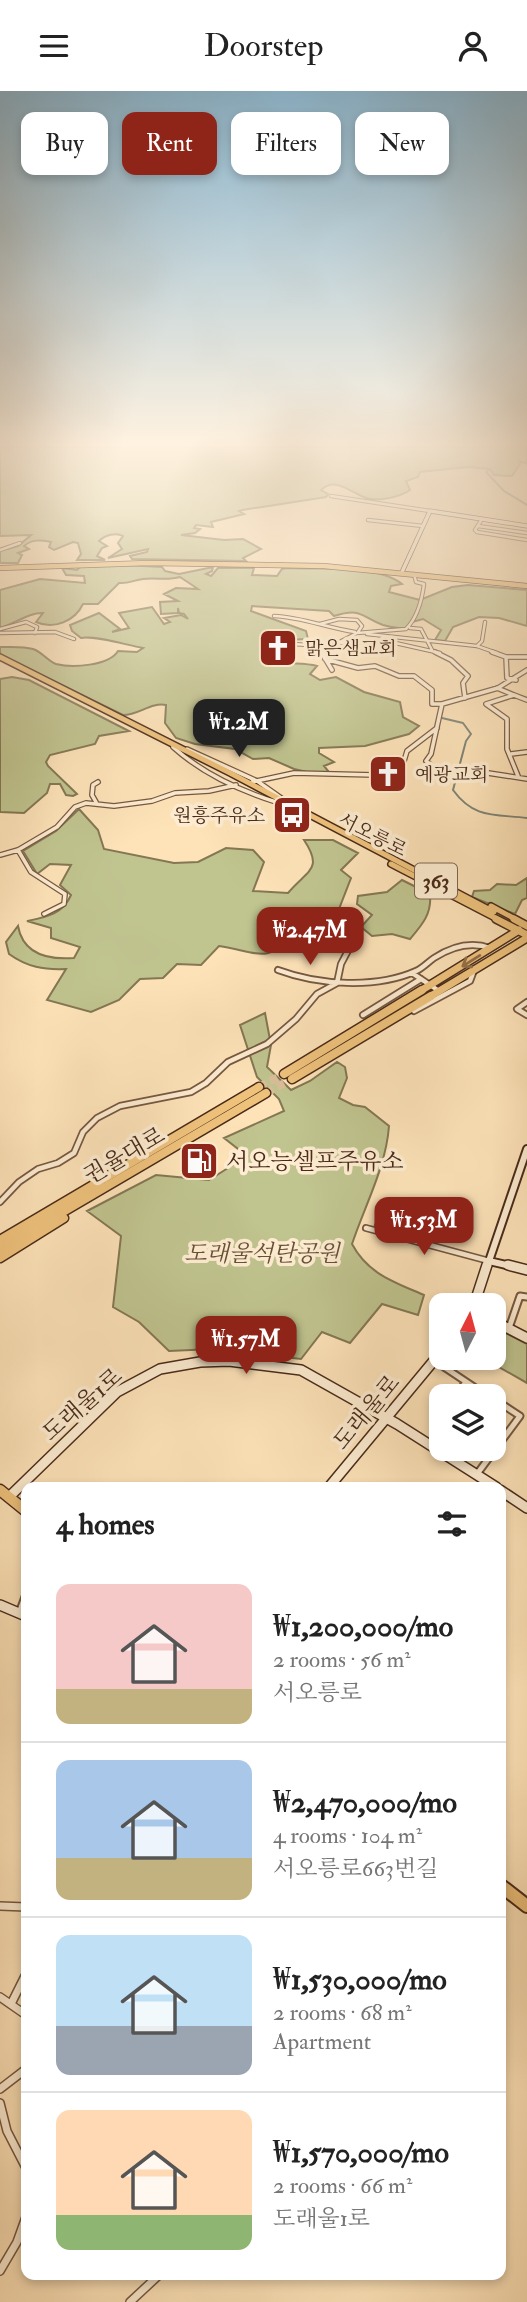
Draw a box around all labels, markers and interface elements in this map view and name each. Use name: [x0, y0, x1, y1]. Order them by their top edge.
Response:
text: Doorstep: [204, 26, 323, 66]
icon: menu: [35, 27, 73, 65]
icon: person: [454, 27, 492, 65]
chip: Buy: [21, 112, 108, 175]
chip: Rent: [122, 112, 217, 175]
chip: Filters: [231, 112, 341, 175]
chip: New: [355, 112, 449, 175]
church icon: 맑은샘교회: [257, 627, 299, 669]
place label: 맑은샘교회: [305, 637, 397, 661]
pin: ₩1.2M: [190, 699, 288, 759]
text: ₩1.2M: [209, 707, 269, 736]
church icon: 예광교회: [367, 753, 409, 795]
place label: 예광교회: [415, 763, 488, 787]
bus stop icon: 원흥주유소: [271, 794, 313, 836]
place label: 원흥주유소: [173, 804, 265, 828]
street label: 서오릉로: [334, 808, 411, 862]
road number: 363: [415, 863, 457, 899]
pin: ₩2.47M: [253, 907, 367, 967]
text: ₩2.47M: [273, 915, 347, 944]
one-way arrow: [461, 955, 481, 969]
street label: 권율대로: [79, 1121, 170, 1190]
fuel station icon: 서오능셀프주유소: [178, 1140, 220, 1182]
place label: 서오능셀프주유소: [226, 1147, 404, 1176]
pin: ₩1.53M: [367, 1197, 481, 1257]
text: ₩1.53M: [390, 1205, 458, 1234]
park label: 도래울석탄공원: [184, 1239, 342, 1268]
north arrow: [429, 1293, 506, 1370]
map controls: [429, 1293, 506, 1461]
pin: ₩1.57M: [189, 1317, 303, 1376]
text: ₩1.57M: [212, 1324, 280, 1353]
street label: 도래울1로: [36, 1362, 128, 1447]
street label: 도래울로: [327, 1369, 406, 1456]
button: layers: [429, 1384, 506, 1461]
icon: filters: [433, 1505, 471, 1543]
text: 4 homes: [56, 1506, 155, 1543]
text: ₩1,200,000/mo: [273, 1608, 453, 1645]
icon: home: [112, 1612, 196, 1696]
text: 2 rooms · 56 m²: [273, 1645, 411, 1674]
text: 서오릉로: [273, 1678, 362, 1707]
text: ₩2,470,000/mo: [273, 1784, 457, 1821]
icon: home: [112, 1788, 196, 1872]
text: 4 rooms · 104 m²: [273, 1821, 422, 1850]
text: 서오릉로663번길: [273, 1854, 438, 1883]
text: ₩1,530,000/mo: [273, 1961, 447, 1998]
icon: home: [112, 1963, 196, 2047]
text: 2 rooms · 68 m²: [273, 1998, 412, 2027]
text: Apartment: [273, 2027, 371, 2056]
text: ₩1,570,000/mo: [273, 2134, 449, 2171]
icon: home: [112, 2138, 196, 2222]
text: 2 rooms · 66 m²: [273, 2171, 412, 2200]
text: 도래울1로: [273, 2204, 370, 2233]

